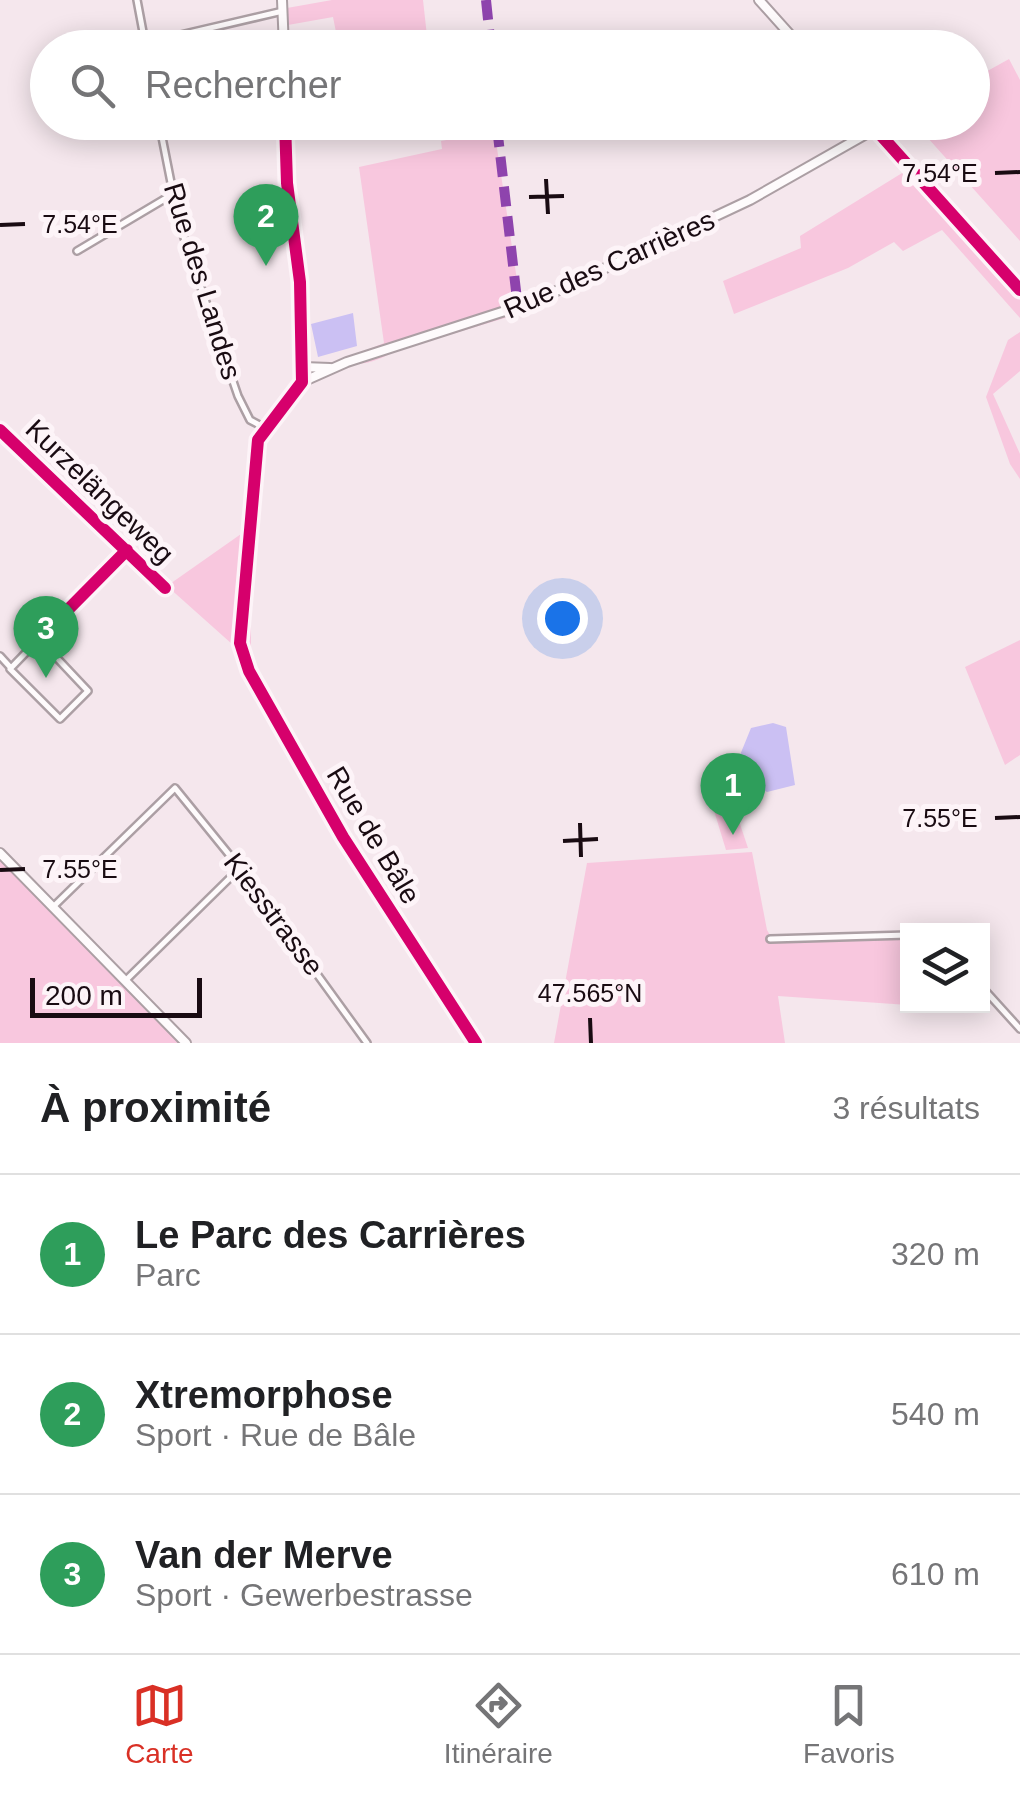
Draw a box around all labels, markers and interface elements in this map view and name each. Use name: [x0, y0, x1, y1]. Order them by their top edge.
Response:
search box: [30, 30, 990, 140]
icon: search: [65, 58, 120, 113]
text: Rechercher: [145, 64, 341, 106]
text: 7.54°E: [902, 159, 978, 187]
street label: Rue des Landes: [158, 179, 247, 383]
pin: 2: [234, 184, 298, 266]
street label: Rue des Carrières: [499, 204, 719, 325]
text: 7.54°E: [42, 210, 118, 238]
street label: Kurzelängeweg: [19, 413, 180, 570]
your location: [537, 593, 588, 644]
pin: 3: [13, 596, 78, 678]
pin: 1: [700, 752, 766, 835]
street label: Rue de Bâle: [321, 761, 427, 909]
text: 7.55°E: [902, 804, 978, 832]
street label: Kiesstrasse: [218, 847, 330, 981]
text: 7.55°E: [42, 855, 118, 883]
map controls: [900, 923, 990, 1013]
button: layers: [900, 923, 990, 1013]
scale bar: [30, 973, 202, 1018]
text: 47.565°N: [538, 979, 642, 1007]
text: 200 m: [45, 980, 123, 1011]
text: À proximité: [40, 1084, 271, 1131]
text: 3 résultats: [832, 1090, 980, 1126]
text: Le Parc des Carrières: [135, 1214, 526, 1256]
text: 1: [64, 1236, 81, 1272]
text: 320 m: [891, 1236, 980, 1272]
text: Parc: [135, 1257, 201, 1293]
text: Xtremorphose: [135, 1374, 393, 1416]
text: 2: [64, 1396, 81, 1432]
text: 540 m: [891, 1396, 980, 1432]
text: Sport · Rue de Bâle: [135, 1417, 416, 1453]
text: Van der Merve: [135, 1534, 393, 1576]
text: 3: [64, 1556, 81, 1592]
text: 610 m: [891, 1556, 980, 1592]
text: Sport · Gewerbestrasse: [135, 1577, 473, 1613]
tab: Carte: [125, 1678, 194, 1770]
tab: Itinéraire: [444, 1678, 553, 1770]
tab: Favoris: [803, 1678, 895, 1770]

